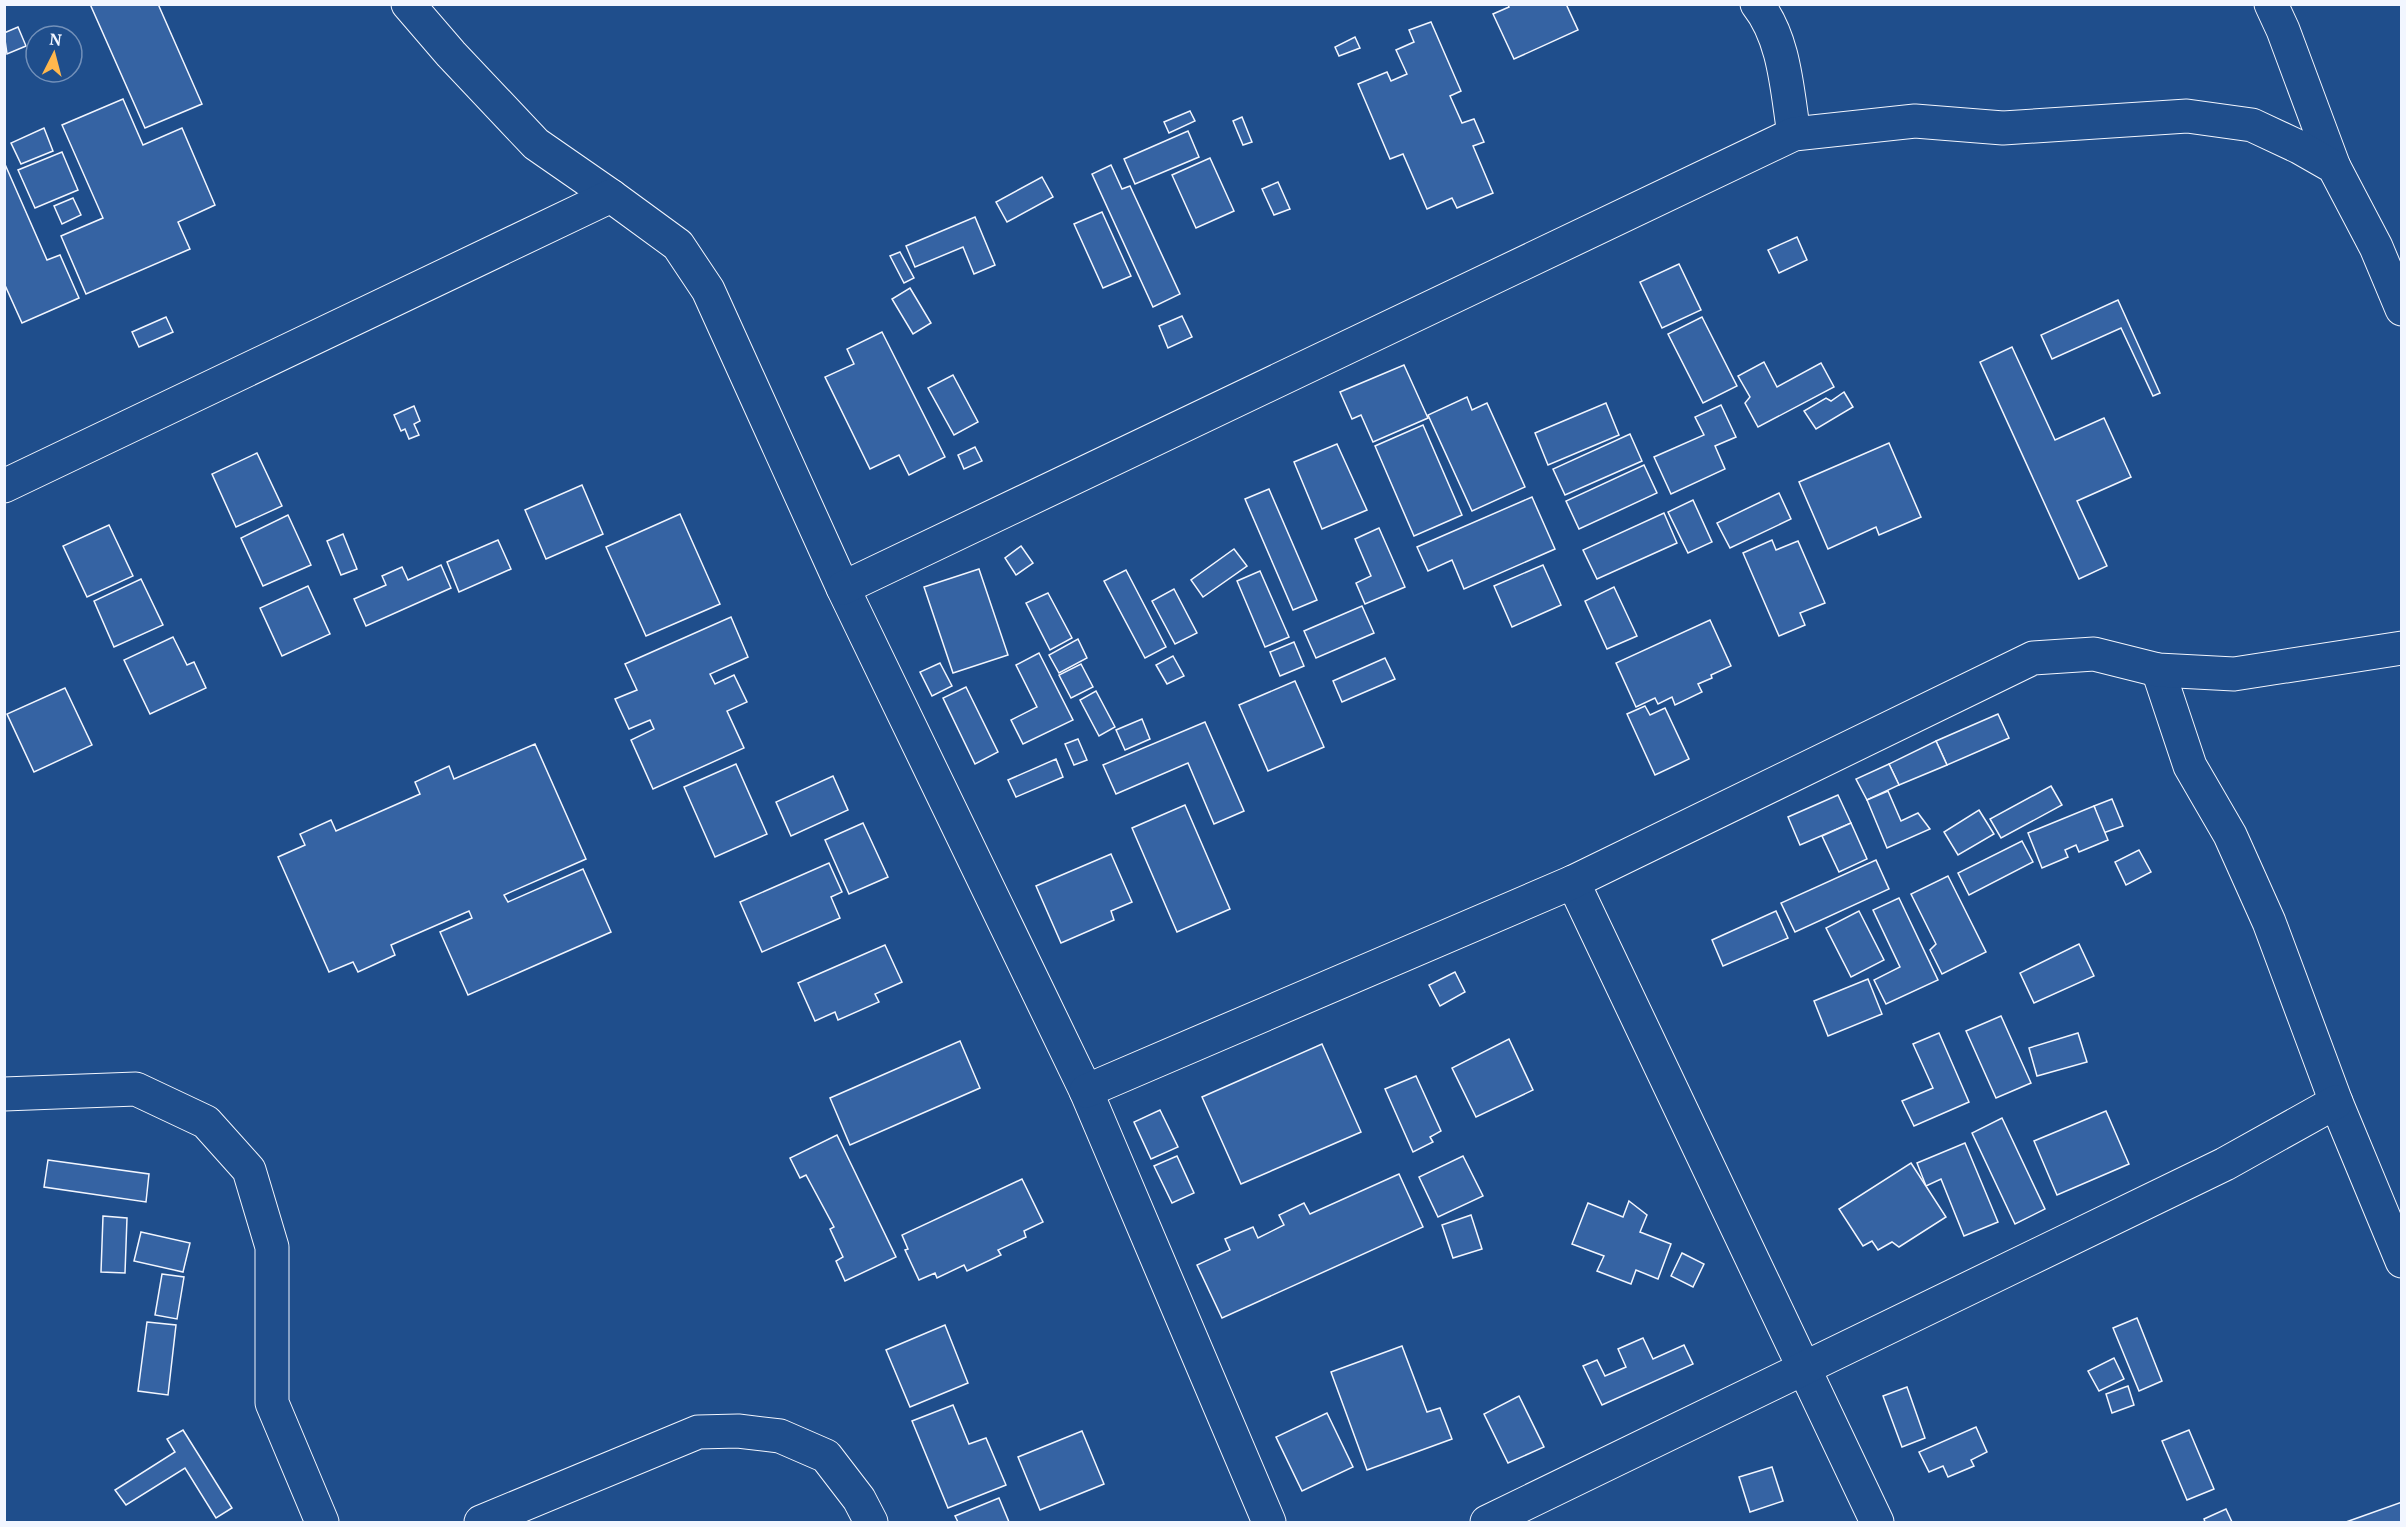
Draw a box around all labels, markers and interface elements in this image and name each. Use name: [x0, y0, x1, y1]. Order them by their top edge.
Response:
north arrow: [24, 24, 84, 84]
text: N: [48, 28, 63, 51]

